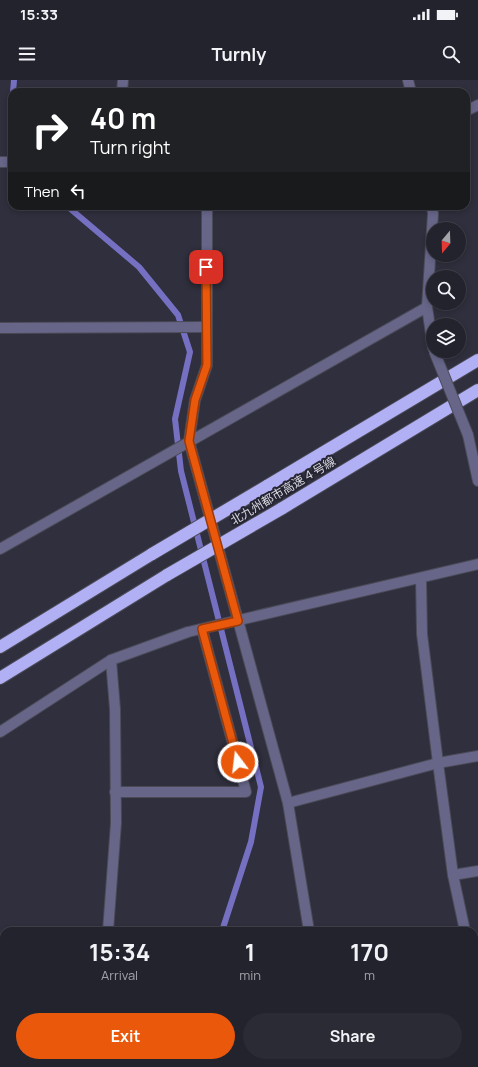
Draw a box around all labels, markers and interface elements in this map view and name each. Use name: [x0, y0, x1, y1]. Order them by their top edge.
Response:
text: 15:33: [20, 4, 58, 25]
text: Turnly: [212, 42, 266, 66]
icon: menu: [16, 43, 38, 65]
icon: search: [440, 43, 462, 65]
text: 40 m: [90, 99, 156, 137]
icon: right: [24, 104, 76, 156]
text: Turn right: [90, 135, 171, 159]
icon: left: [67, 180, 89, 202]
text: Then: [24, 181, 59, 202]
north arrow: [426, 222, 466, 262]
map controls: [426, 222, 466, 358]
pin: [189, 250, 223, 284]
icon: arrive: [195, 256, 217, 278]
button: search: [426, 270, 466, 310]
button: layers: [426, 318, 466, 358]
street label: 北九州都市高速４号線: [227, 452, 339, 529]
position arrow: [217, 741, 259, 783]
text: 15:34: [89, 935, 150, 968]
text: 1: [245, 935, 255, 968]
text: 170: [350, 935, 389, 968]
text: Arrival: [101, 966, 138, 984]
text: min: [239, 966, 261, 984]
text: m: [364, 966, 375, 984]
button: Exit: [16, 1013, 235, 1059]
button: Share: [243, 1013, 462, 1059]

